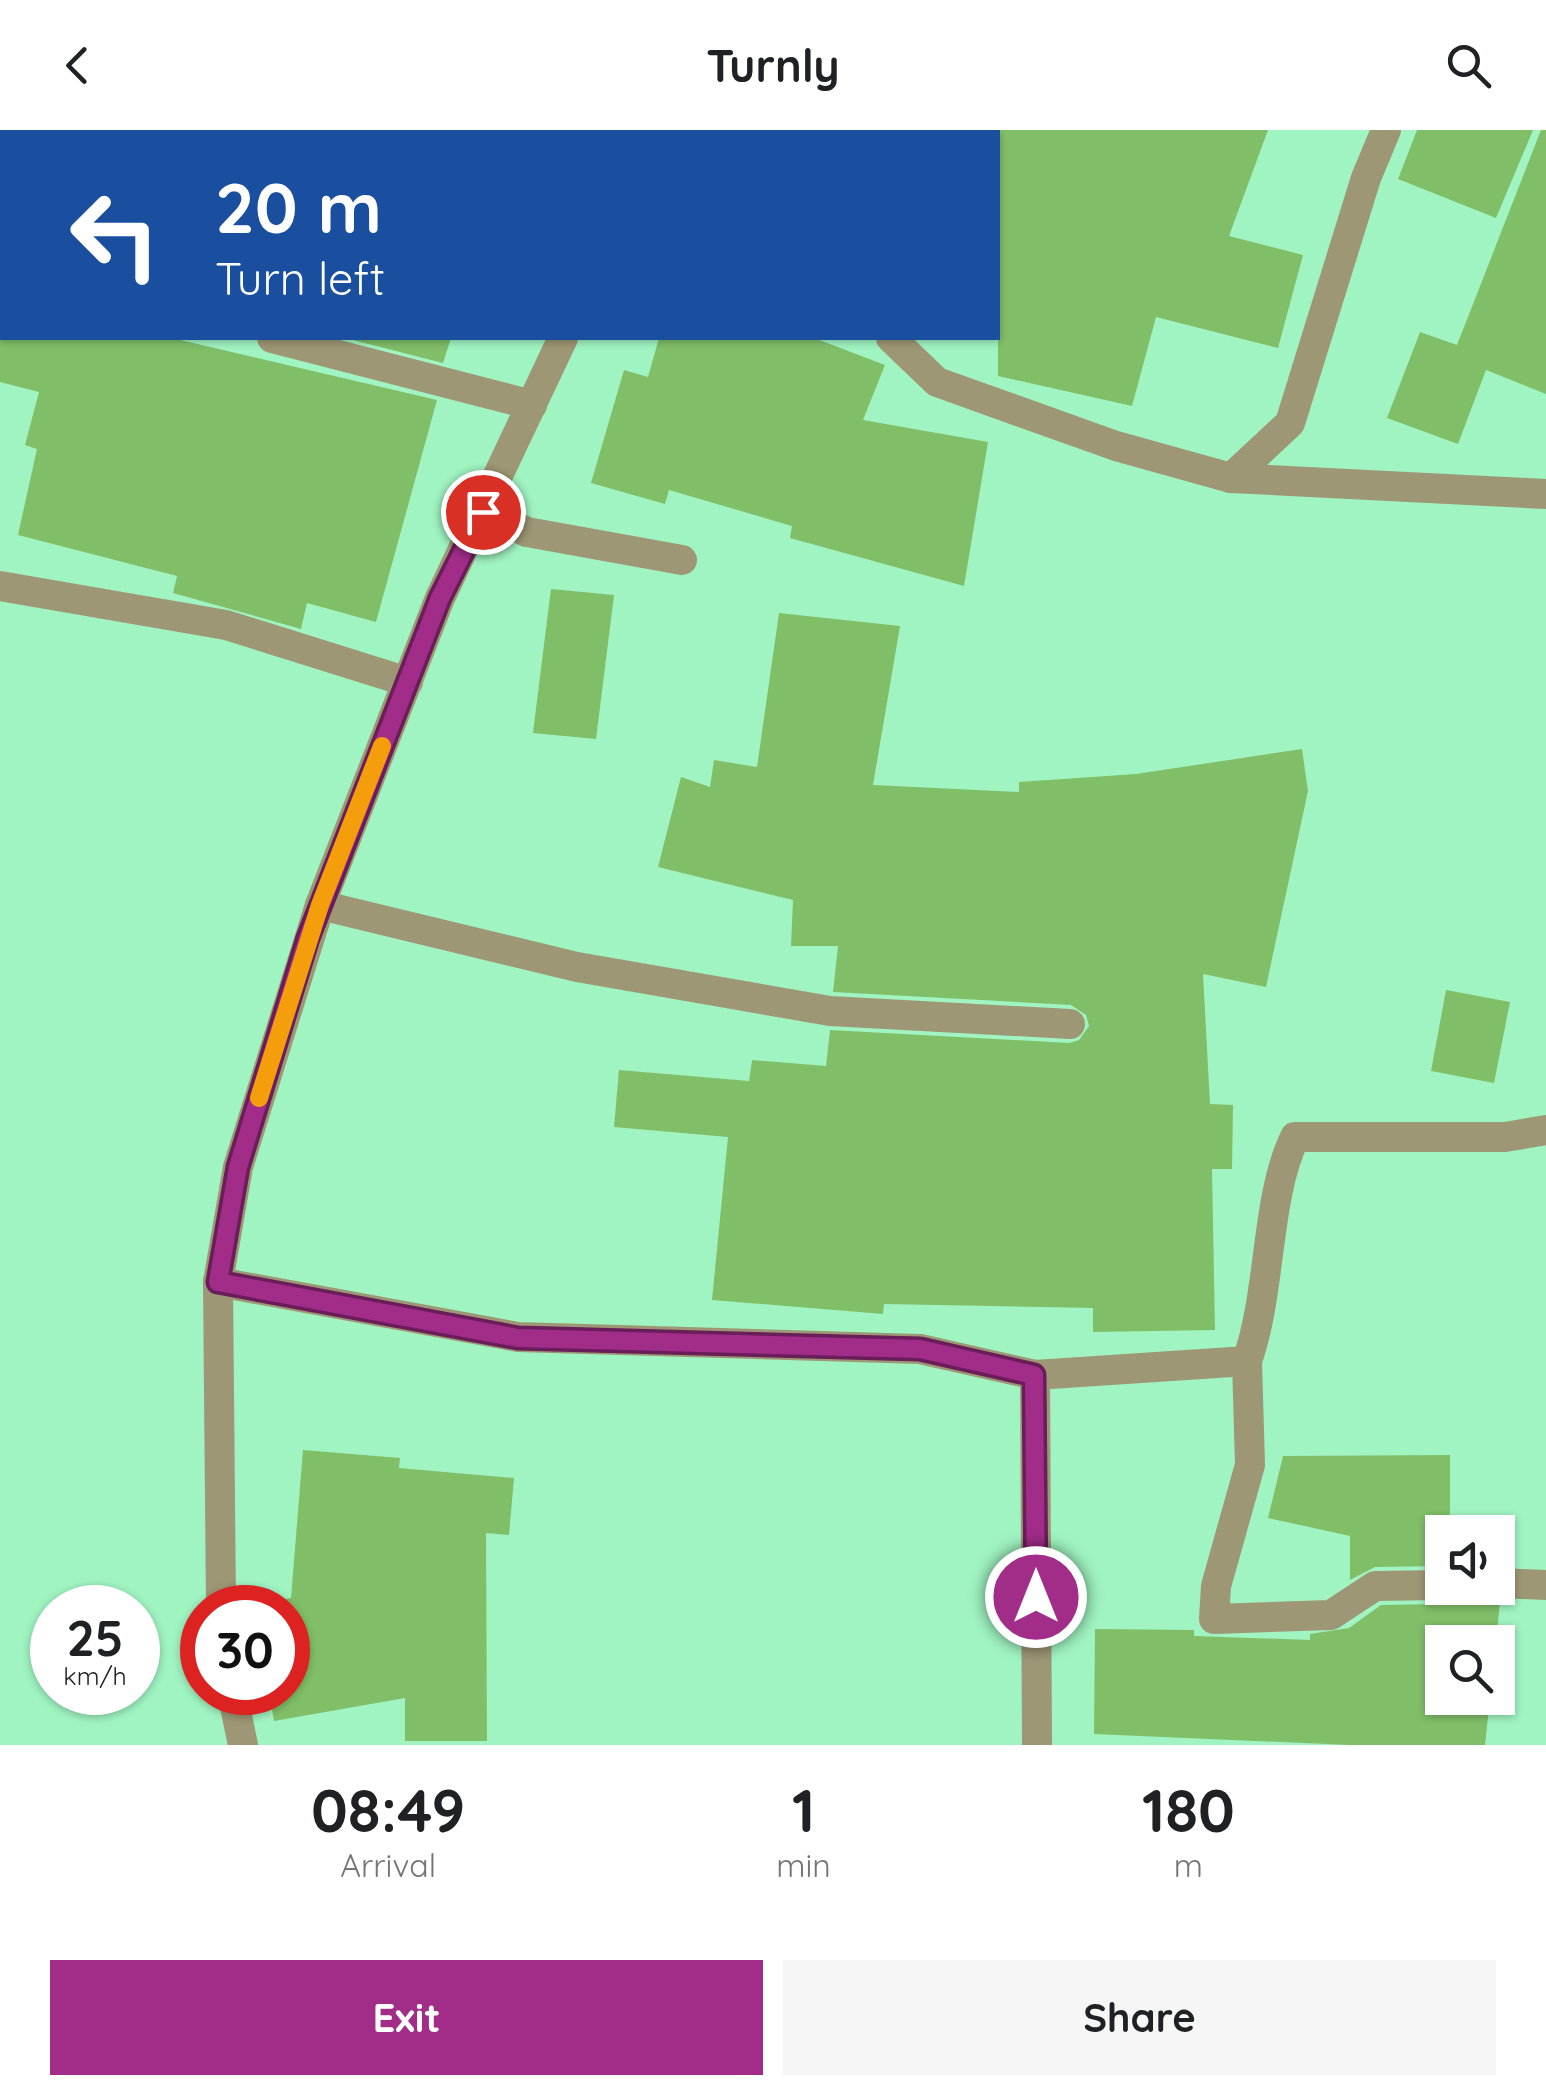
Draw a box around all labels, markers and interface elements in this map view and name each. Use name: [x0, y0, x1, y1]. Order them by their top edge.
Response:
text: Turnly: [706, 37, 840, 93]
icon: back: [50, 38, 105, 93]
icon: search: [1441, 38, 1496, 93]
text: 20 m: [215, 163, 382, 251]
icon: left: [50, 170, 180, 300]
text: Turn left: [215, 250, 385, 306]
pin: [441, 470, 526, 555]
icon: arrive: [456, 485, 511, 540]
map controls: [1425, 1515, 1515, 1715]
button: sound: [1425, 1515, 1515, 1605]
position arrow: [984, 1545, 1088, 1649]
speed limit sign: 30: [180, 1585, 310, 1715]
text: 25: [66, 1606, 124, 1669]
button: search: [1425, 1625, 1515, 1715]
text: km/h: [63, 1660, 127, 1691]
text: 08:49: [311, 1772, 465, 1847]
text: 1: [792, 1772, 815, 1847]
text: 180: [1142, 1772, 1235, 1847]
text: Arrival: [340, 1845, 436, 1885]
text: min: [776, 1845, 831, 1885]
text: m: [1174, 1845, 1203, 1885]
button: Exit: [50, 1960, 763, 2075]
button: Share: [783, 1960, 1496, 2075]

